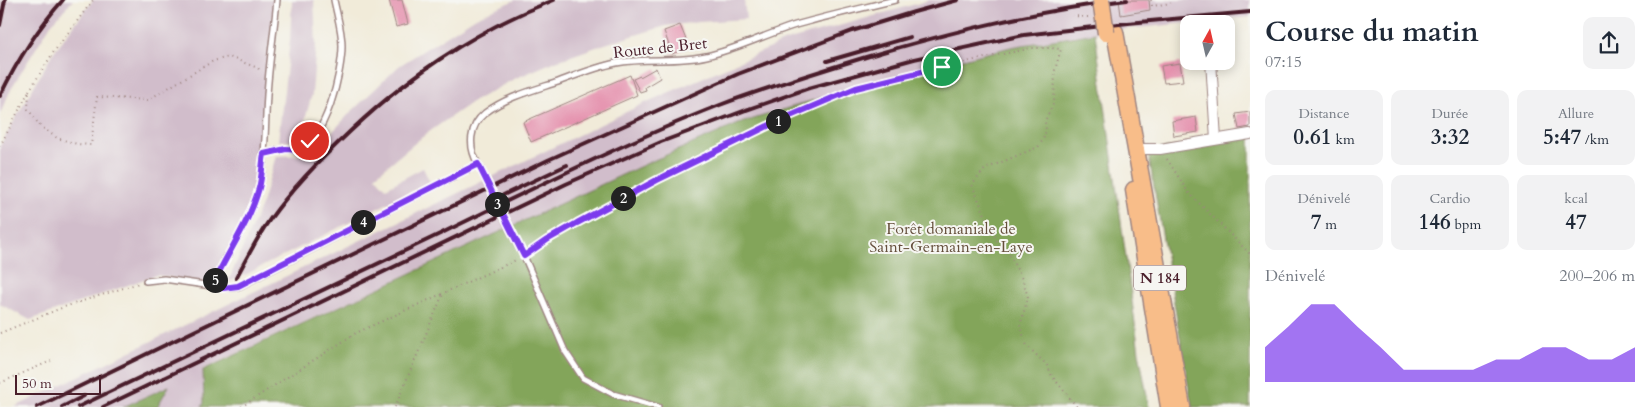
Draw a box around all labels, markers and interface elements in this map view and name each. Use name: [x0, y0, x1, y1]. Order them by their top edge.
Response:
text: Course du matin: [1265, 13, 1479, 51]
north arrow: [1180, 15, 1235, 70]
map controls: [1180, 15, 1235, 70]
button: share: [1583, 17, 1635, 69]
street label: Route de Bret: [612, 32, 708, 64]
pin: [921, 46, 963, 88]
text: 07:15: [1265, 51, 1302, 73]
icon: arrive: [928, 53, 956, 81]
text: Distance: [1298, 104, 1350, 123]
text: Durée: [1432, 104, 1468, 123]
text: Allure: [1558, 104, 1594, 123]
pin: 1: [766, 108, 790, 134]
text: 1: [775, 112, 782, 131]
pin: [289, 120, 331, 162]
text: 0.61: [1293, 123, 1332, 152]
text: 3:32: [1431, 123, 1469, 152]
text: 5:47: [1543, 123, 1581, 152]
icon: check: [296, 127, 324, 155]
text: km: [1332, 130, 1355, 149]
text: /km: [1581, 130, 1609, 149]
pin: 2: [610, 186, 636, 210]
text: 2: [620, 189, 627, 208]
text: Dénivelé: [1298, 189, 1351, 208]
text: Cardio: [1430, 189, 1470, 208]
text: kcal: [1564, 189, 1588, 208]
pin: 3: [484, 192, 510, 216]
text: 3: [494, 195, 501, 214]
text: 7: [1311, 208, 1322, 237]
text: 146: [1419, 208, 1451, 237]
text: 47: [1565, 208, 1587, 237]
pin: 4: [350, 210, 376, 234]
text: 4: [360, 213, 367, 232]
text: m: [1322, 215, 1337, 234]
text: bpm: [1451, 215, 1481, 234]
park label: Forêt domaniale de Saint-Germain-en-Laye: [869, 218, 1033, 258]
text: Dénivelé: [1265, 265, 1326, 287]
text: 200–206 m: [1559, 265, 1635, 287]
road number: N 184: [1134, 266, 1186, 290]
pin: 5: [202, 268, 228, 292]
text: 5: [212, 271, 219, 290]
scale bar: [15, 372, 101, 395]
text: 50 m: [22, 374, 52, 393]

